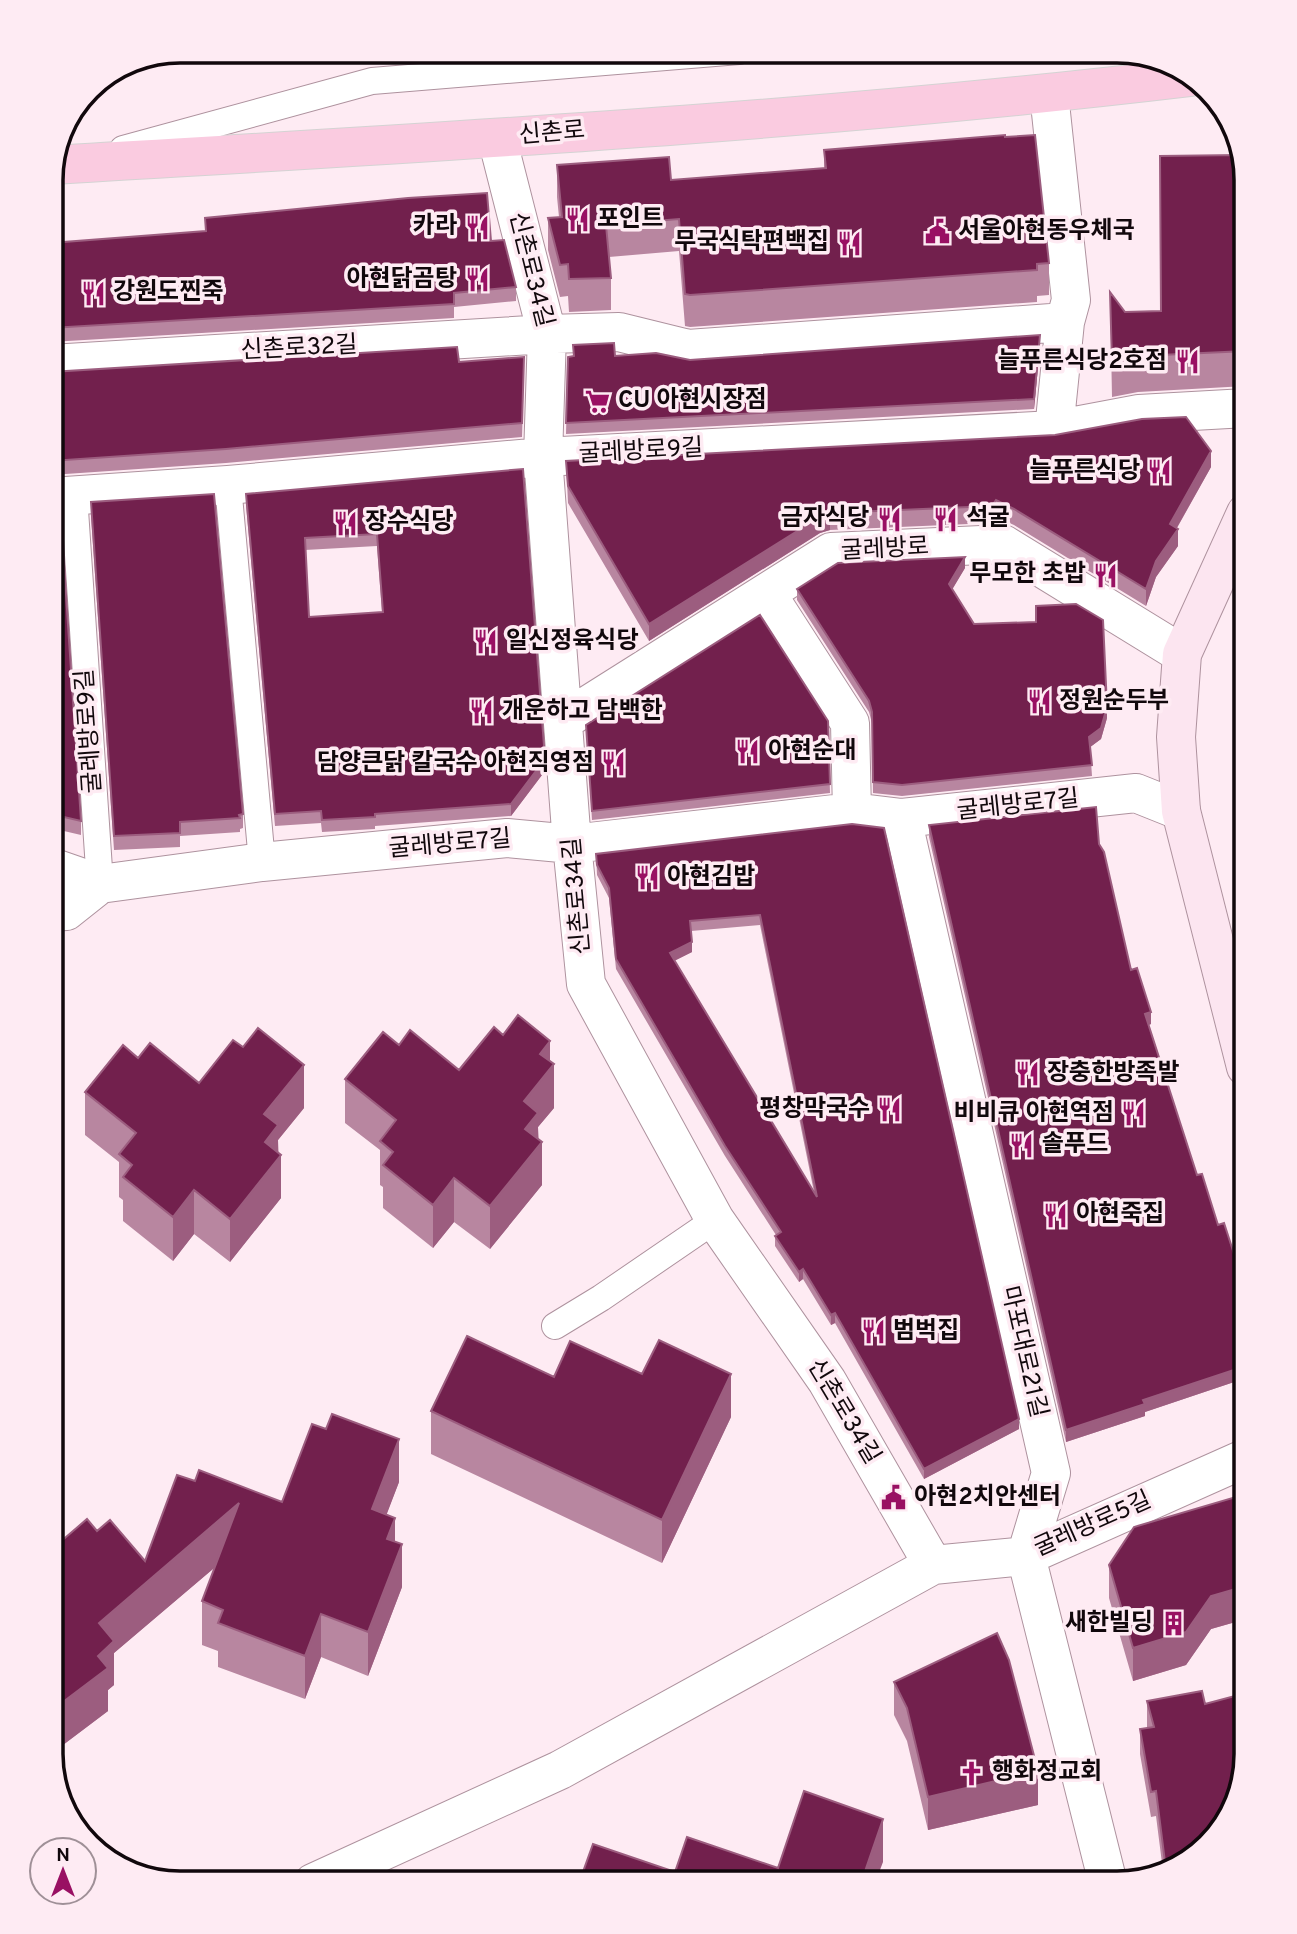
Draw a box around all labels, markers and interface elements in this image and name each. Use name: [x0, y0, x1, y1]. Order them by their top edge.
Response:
street label: 신촌로: [518, 116, 586, 152]
place label: 포인트: [597, 205, 663, 235]
restaurant icon: 포인트: [563, 206, 591, 234]
street label: 신촌로34길: [501, 209, 559, 331]
place label: 카라: [413, 212, 457, 242]
restaurant icon: 카라: [463, 213, 491, 241]
place label: 서울아현동우체국: [958, 217, 1135, 247]
public building icon: 서울아현동우체국: [924, 218, 952, 246]
place label: 무국식탁편백집: [674, 228, 829, 258]
restaurant icon: 무국식탁편백집: [835, 229, 863, 257]
place label: 아현닭곰탕: [347, 265, 457, 295]
restaurant icon: 아현닭곰탕: [463, 266, 491, 294]
place label: 강원도찐죽: [113, 278, 223, 308]
restaurant icon: 강원도찐죽: [79, 279, 107, 307]
street label: 신촌로32길: [240, 331, 358, 367]
place label: 늘푸른식당2호점: [998, 347, 1167, 377]
restaurant icon: 늘푸른식당2호점: [1173, 348, 1201, 376]
place label: CU 아현시장점: [618, 386, 767, 416]
supermarket icon: CU 아현시장점: [584, 387, 612, 415]
street label: 굴레방로9길: [578, 434, 704, 470]
place label: 늘푸른식당: [1030, 457, 1140, 487]
restaurant icon: 늘푸른식당: [1146, 458, 1174, 486]
place label: 금자식당: [781, 504, 869, 534]
place label: 석굴: [966, 504, 1010, 534]
restaurant icon: 금자식당: [875, 505, 903, 533]
restaurant icon: 석굴: [932, 505, 960, 533]
place label: 장수식당: [365, 508, 453, 538]
restaurant icon: 장수식당: [331, 509, 359, 537]
street label: 굴레방로: [840, 533, 930, 567]
place label: 무모한 초밥: [970, 560, 1086, 590]
restaurant icon: 무모한 초밥: [1092, 561, 1120, 589]
place label: 일신정육식당: [506, 627, 638, 657]
restaurant icon: 일신정육식당: [472, 628, 500, 656]
street label: 굴레방로9길: [71, 668, 109, 794]
place label: 정원순두부: [1059, 687, 1169, 717]
restaurant icon: 정원순두부: [1025, 688, 1053, 716]
place label: 개운하고 담백한: [502, 697, 663, 727]
restaurant icon: 개운하고 담백한: [468, 698, 496, 726]
place label: 아현순대: [768, 737, 856, 767]
restaurant icon: 아현순대: [734, 738, 762, 766]
place label: 담양큰닭 칼국수 아현직영점: [317, 749, 594, 779]
restaurant icon: 담양큰닭 칼국수 아현직영점: [600, 750, 628, 778]
street label: 굴레방로7길: [955, 785, 1081, 827]
street label: 굴레방로7길: [387, 825, 513, 865]
street label: 신촌로34길: [558, 836, 598, 956]
place label: 아현김밥: [667, 863, 755, 893]
restaurant icon: 아현김밥: [633, 864, 661, 892]
place label: 장충한방족발: [1047, 1059, 1179, 1089]
restaurant icon: 장충한방족발: [1013, 1060, 1041, 1088]
place label: 평창막국수: [760, 1095, 870, 1125]
restaurant icon: 평창막국수: [876, 1096, 904, 1124]
place label: 비비큐 아현역점: [953, 1099, 1114, 1129]
restaurant icon: 비비큐 아현역점: [1120, 1100, 1148, 1128]
place label: 솔푸드: [1042, 1130, 1108, 1160]
restaurant icon: 솔푸드: [1008, 1131, 1036, 1159]
place label: 아현죽집: [1076, 1200, 1164, 1230]
restaurant icon: 아현죽집: [1042, 1201, 1070, 1229]
street label: 마포대로21길: [993, 1283, 1053, 1421]
place label: 범벅집: [893, 1317, 959, 1347]
restaurant icon: 범벅집: [859, 1318, 887, 1346]
street label: 신촌로34길: [800, 1354, 886, 1470]
place label: 아현2치안센터: [914, 1483, 1061, 1513]
public building icon: 아현2치안센터: [880, 1484, 908, 1512]
street label: 굴레방로5길: [1030, 1486, 1156, 1564]
place label: 새한빌딩: [1065, 1609, 1153, 1639]
building icon: 새한빌딩: [1159, 1610, 1187, 1638]
place label: 행화정교회: [992, 1758, 1102, 1788]
church icon: 행화정교회: [958, 1759, 986, 1787]
north arrow: [28, 1836, 98, 1906]
text: N: [56, 1844, 70, 1868]

